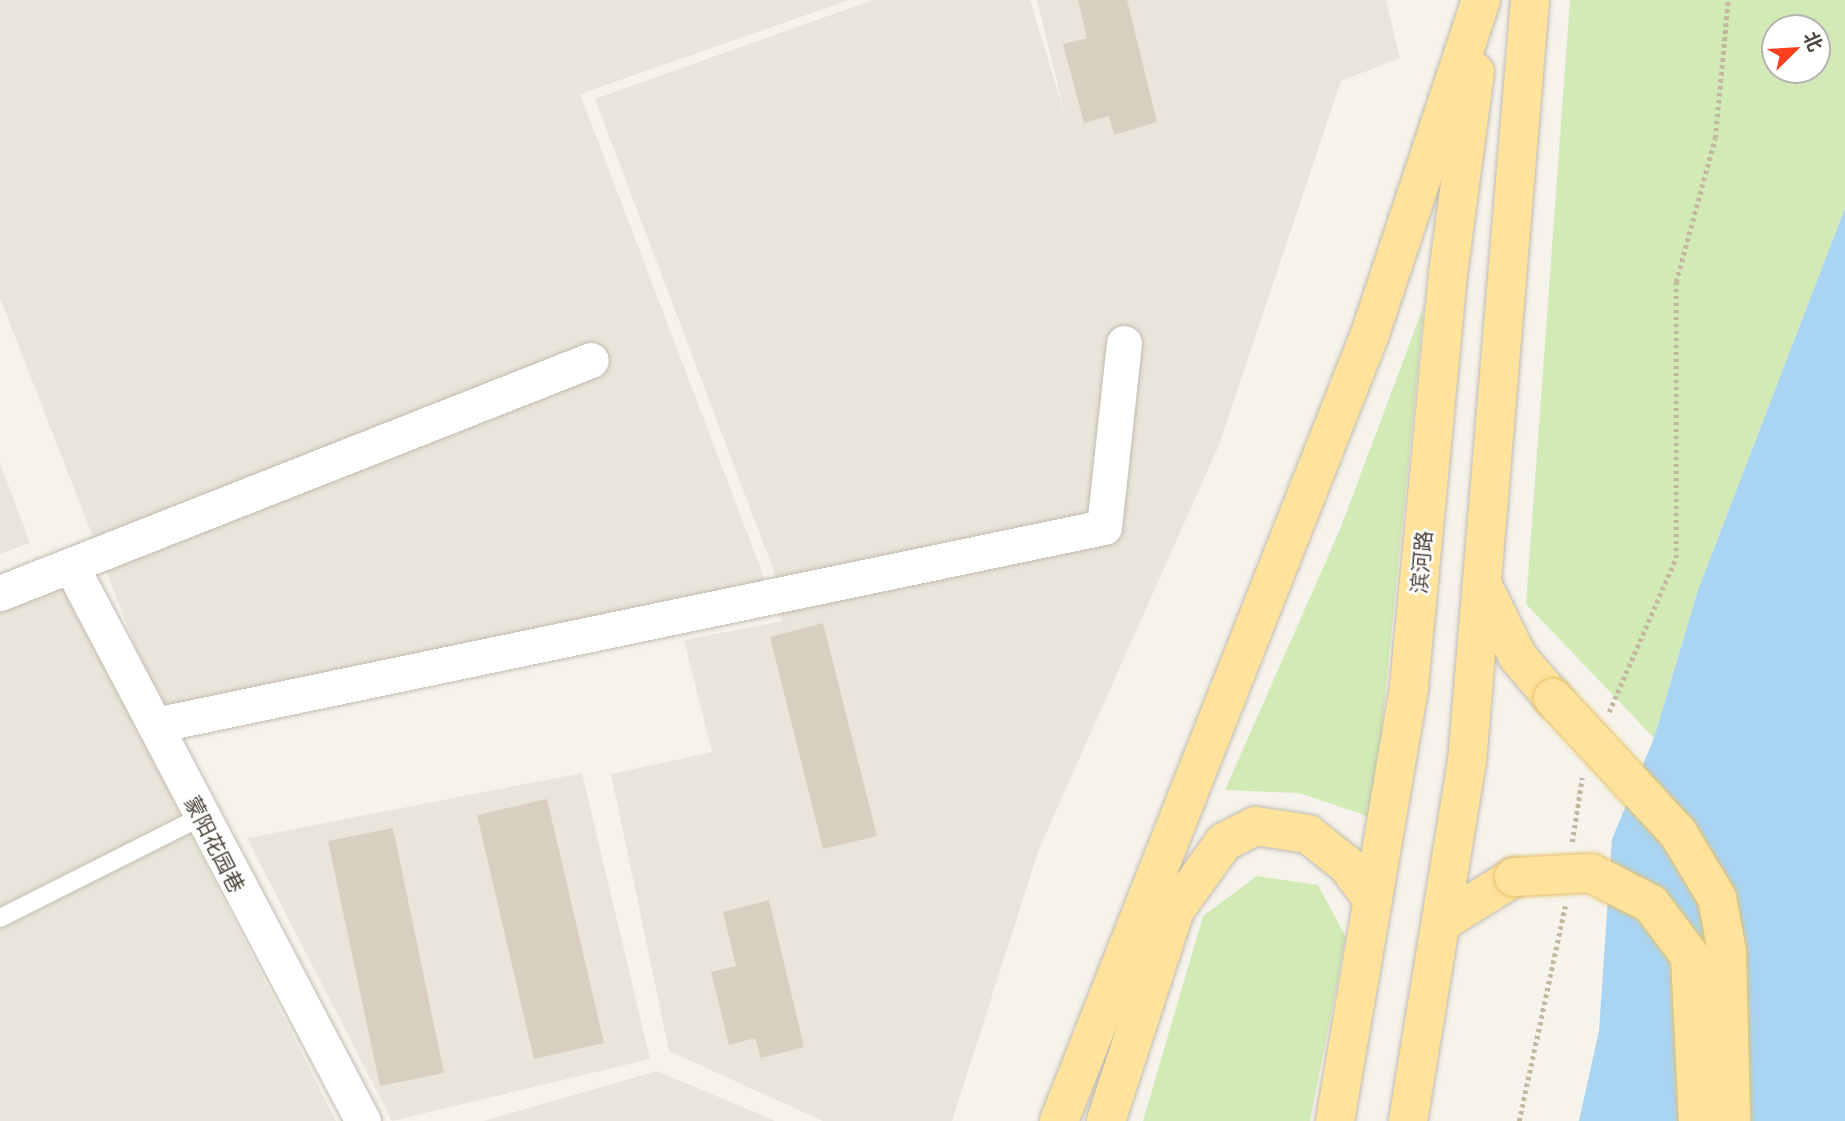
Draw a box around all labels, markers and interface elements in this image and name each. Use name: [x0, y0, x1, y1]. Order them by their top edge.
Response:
north arrow: [1761, 14, 1831, 84]
text: 北: [1797, 26, 1831, 56]
street label: 滨河路: [1406, 530, 1436, 594]
street label: 蒙阳花园巷: [180, 792, 250, 896]

